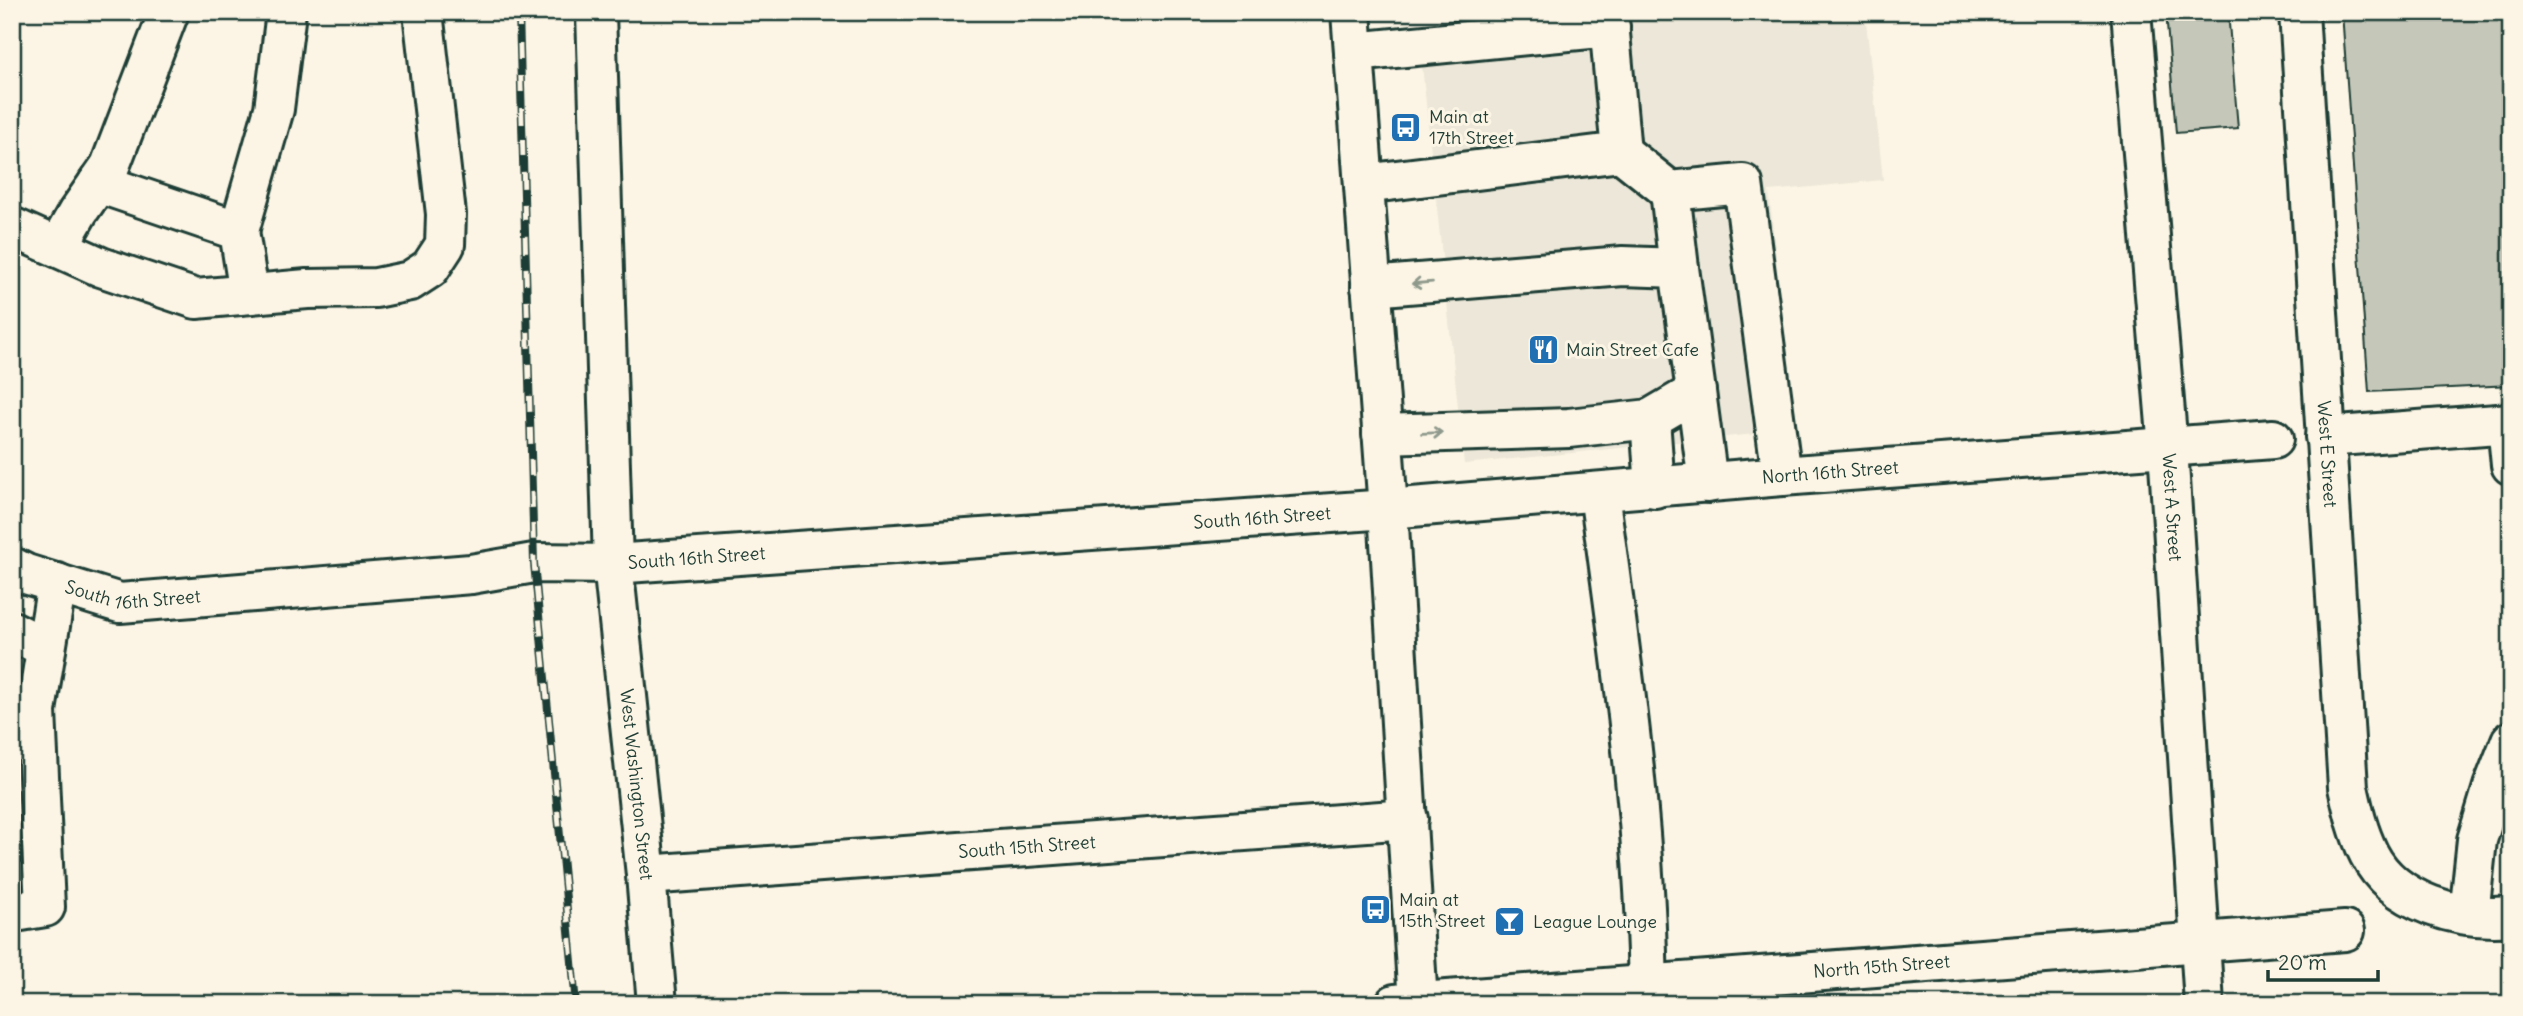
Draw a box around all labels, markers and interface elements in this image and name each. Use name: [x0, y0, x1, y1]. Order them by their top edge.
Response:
place label: Main at 17th Street: [1429, 105, 1514, 149]
bus stop icon: Main at 17th Street: [1389, 110, 1423, 144]
one-way arrow: [1411, 277, 1434, 290]
restaurant icon: Main Street Cafe: [1526, 333, 1560, 367]
place label: Main Street Cafe: [1566, 338, 1699, 361]
street label: West E Street: [2313, 400, 2342, 508]
one-way arrow: [1421, 426, 1444, 439]
street label: West A Street: [2157, 453, 2187, 562]
street label: North 16th Street: [1761, 455, 1899, 489]
street label: South 16th Street: [1193, 501, 1332, 534]
street label: South 16th Street: [627, 541, 766, 574]
street label: South 16th Street: [62, 575, 202, 614]
street label: West Washington Street: [615, 688, 658, 881]
street label: South 15th Street: [957, 830, 1096, 863]
place label: Main at 15th Street: [1399, 888, 1485, 932]
bus stop icon: Main at 15th Street: [1359, 893, 1393, 927]
bar icon: League Lounge: [1493, 905, 1527, 939]
place label: League Lounge: [1533, 910, 1657, 933]
scale bar: [2268, 939, 2378, 983]
street label: North 15th Street: [1812, 949, 1951, 983]
text: 20 m: [2278, 949, 2327, 976]

